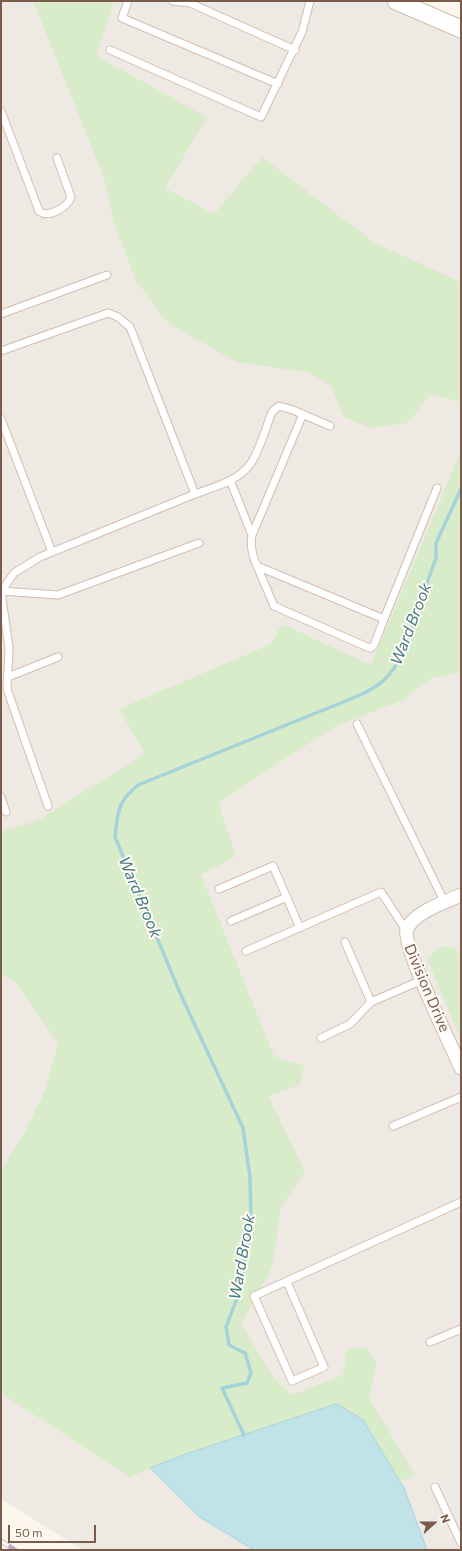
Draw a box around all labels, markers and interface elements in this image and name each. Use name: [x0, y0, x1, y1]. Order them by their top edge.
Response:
water label: Ward Brook: [387, 580, 435, 668]
water label: Ward Brook: [114, 853, 166, 941]
street label: Division Drive: [400, 941, 454, 1035]
water label: Ward Brook: [225, 1213, 259, 1301]
north arrow: [414, 1503, 454, 1543]
text: N: [438, 1512, 453, 1525]
scale bar: [10, 1517, 98, 1543]
text: 50 m: [15, 1525, 43, 1539]

